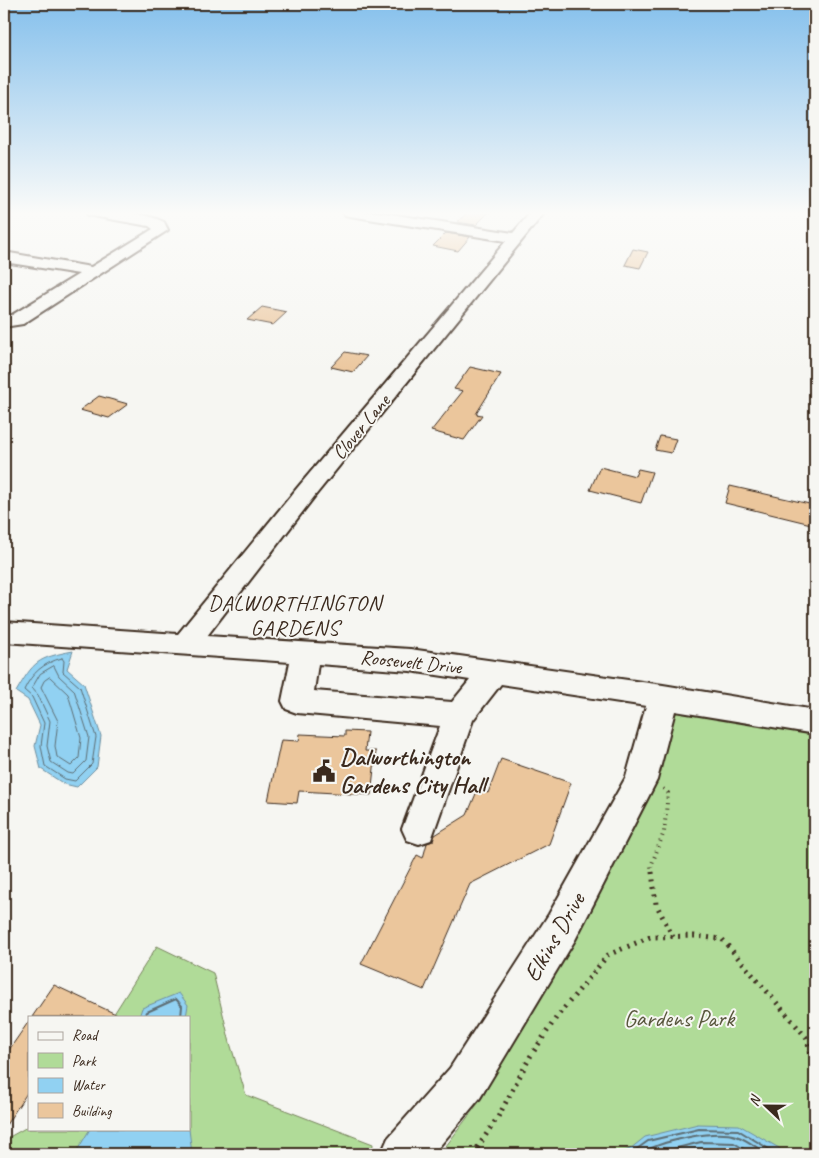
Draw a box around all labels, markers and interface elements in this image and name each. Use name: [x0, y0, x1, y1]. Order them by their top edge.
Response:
street label: Clover Lane: [327, 388, 396, 465]
district label: DALWORTHINGTON GARDENS: [208, 589, 385, 642]
street label: Roosevelt Drive: [359, 644, 464, 680]
place label: Dalworthington Gardens City Hall: [340, 742, 490, 800]
public building icon: Dalworthington Gardens City Hall: [311, 758, 337, 784]
street label: Elkins Drive: [517, 885, 592, 987]
park label: Gardens Park: [624, 1003, 736, 1033]
legend: [28, 1016, 190, 1130]
text: Road: [72, 1026, 99, 1045]
text: Park: [72, 1052, 97, 1071]
text: Water: [72, 1076, 106, 1095]
north arrow: [742, 1080, 792, 1130]
text: N: [745, 1092, 765, 1109]
text: Building: [72, 1102, 112, 1121]

